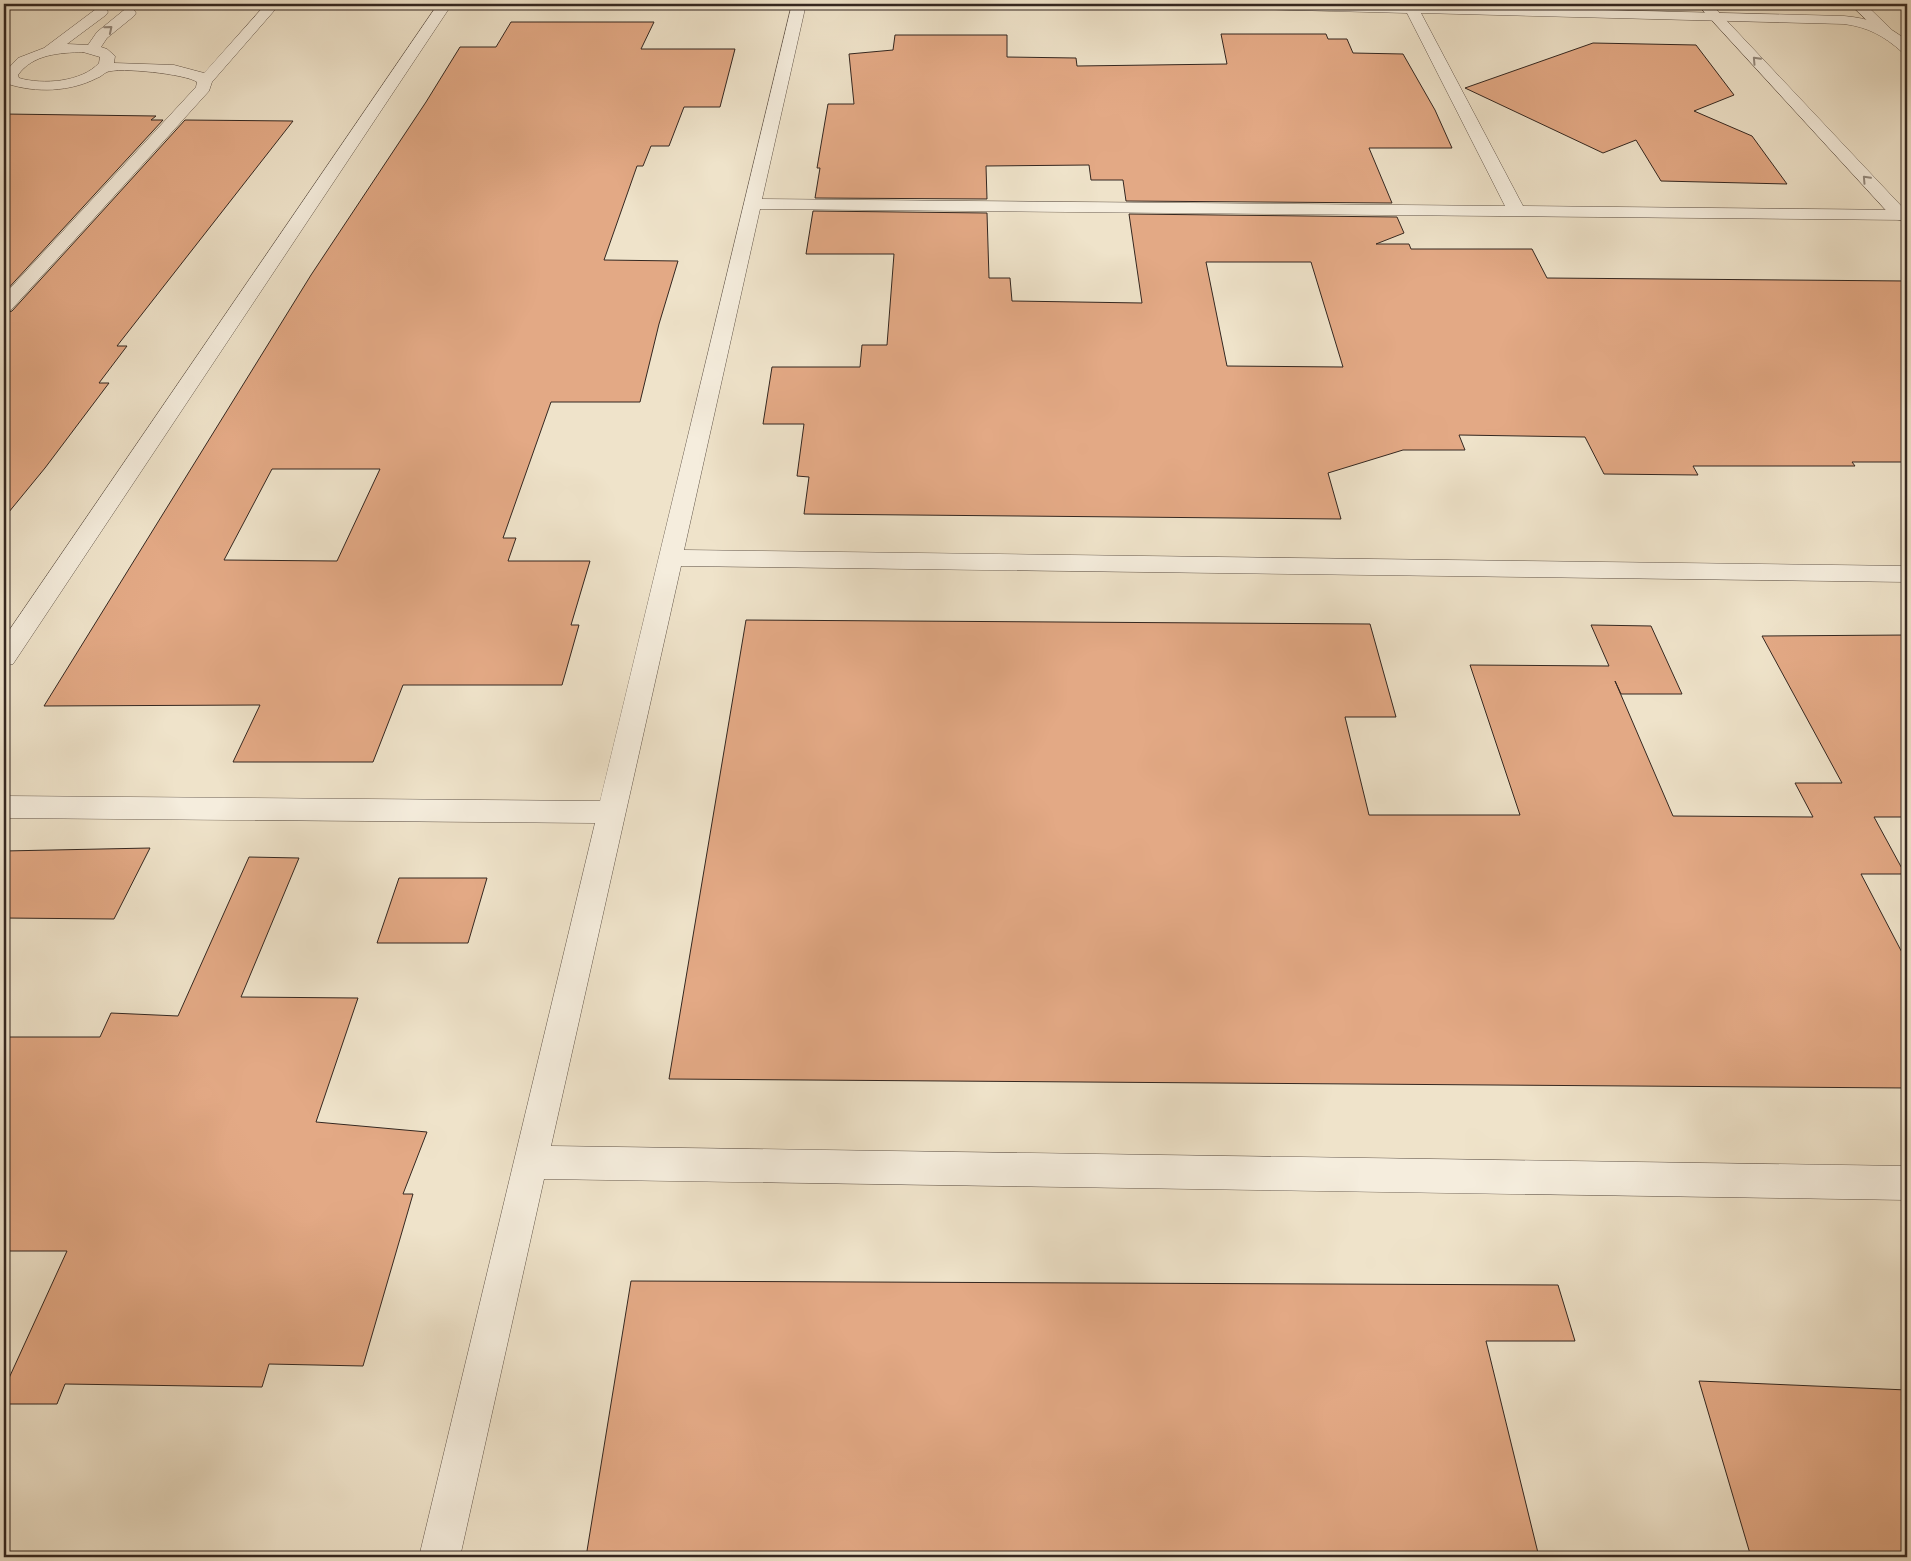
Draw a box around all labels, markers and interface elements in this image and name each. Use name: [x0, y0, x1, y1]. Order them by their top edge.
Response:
one-way arrow: [103, 26, 112, 35]
one-way arrow: [1753, 57, 1762, 66]
one-way arrow: [1863, 176, 1872, 185]

